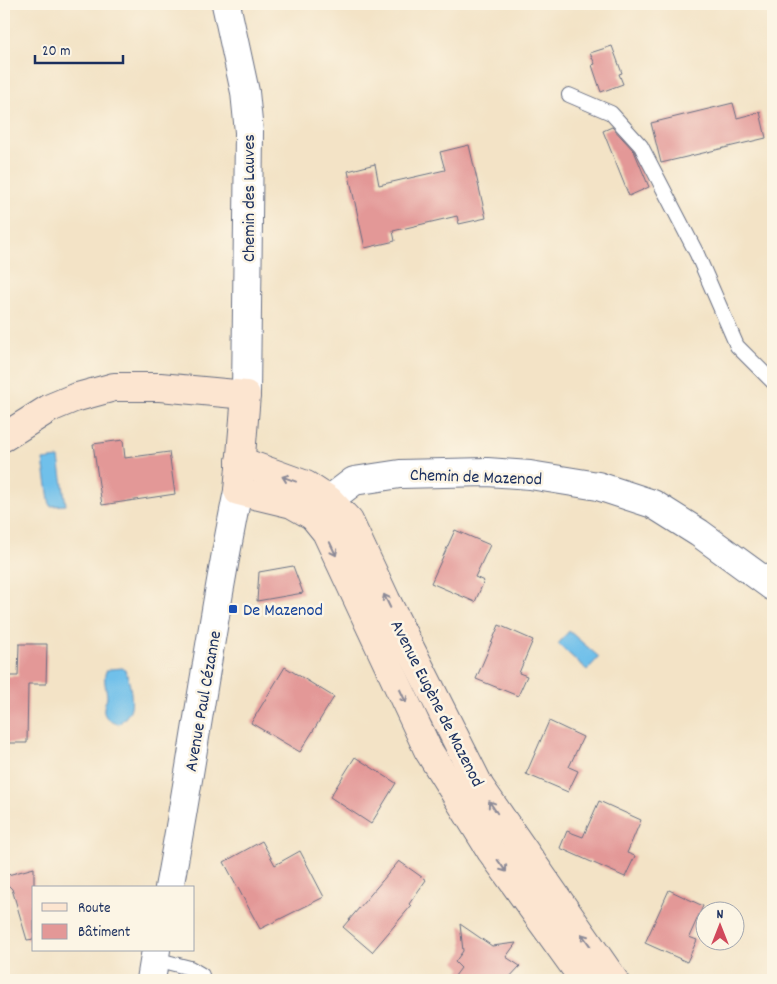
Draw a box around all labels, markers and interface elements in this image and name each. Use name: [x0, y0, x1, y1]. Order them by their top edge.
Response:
scale bar: [35, 32, 122, 64]
text: 20 m: [42, 41, 70, 63]
street label: Chemin des Lauves: [238, 134, 263, 262]
street label: Chemin de Mazenod: [409, 464, 542, 493]
one-way arrow: [282, 474, 297, 483]
one-way arrow: [329, 541, 339, 556]
one-way arrow: [382, 593, 392, 608]
place label: De Mazenod: [243, 599, 323, 624]
marker: De Mazenod: [227, 603, 239, 615]
street label: Avenue Eugène de Mazenod: [383, 616, 489, 792]
street label: Avenue Paul Cézanne: [180, 629, 229, 774]
one-way arrow: [398, 688, 408, 703]
one-way arrow: [488, 800, 498, 814]
one-way arrow: [497, 859, 507, 873]
legend: [32, 886, 195, 952]
text: Route: [78, 898, 111, 920]
north arrow: [694, 902, 744, 952]
text: N: [717, 905, 724, 925]
text: Bâtiment: [78, 922, 131, 944]
one-way arrow: [581, 934, 591, 948]

